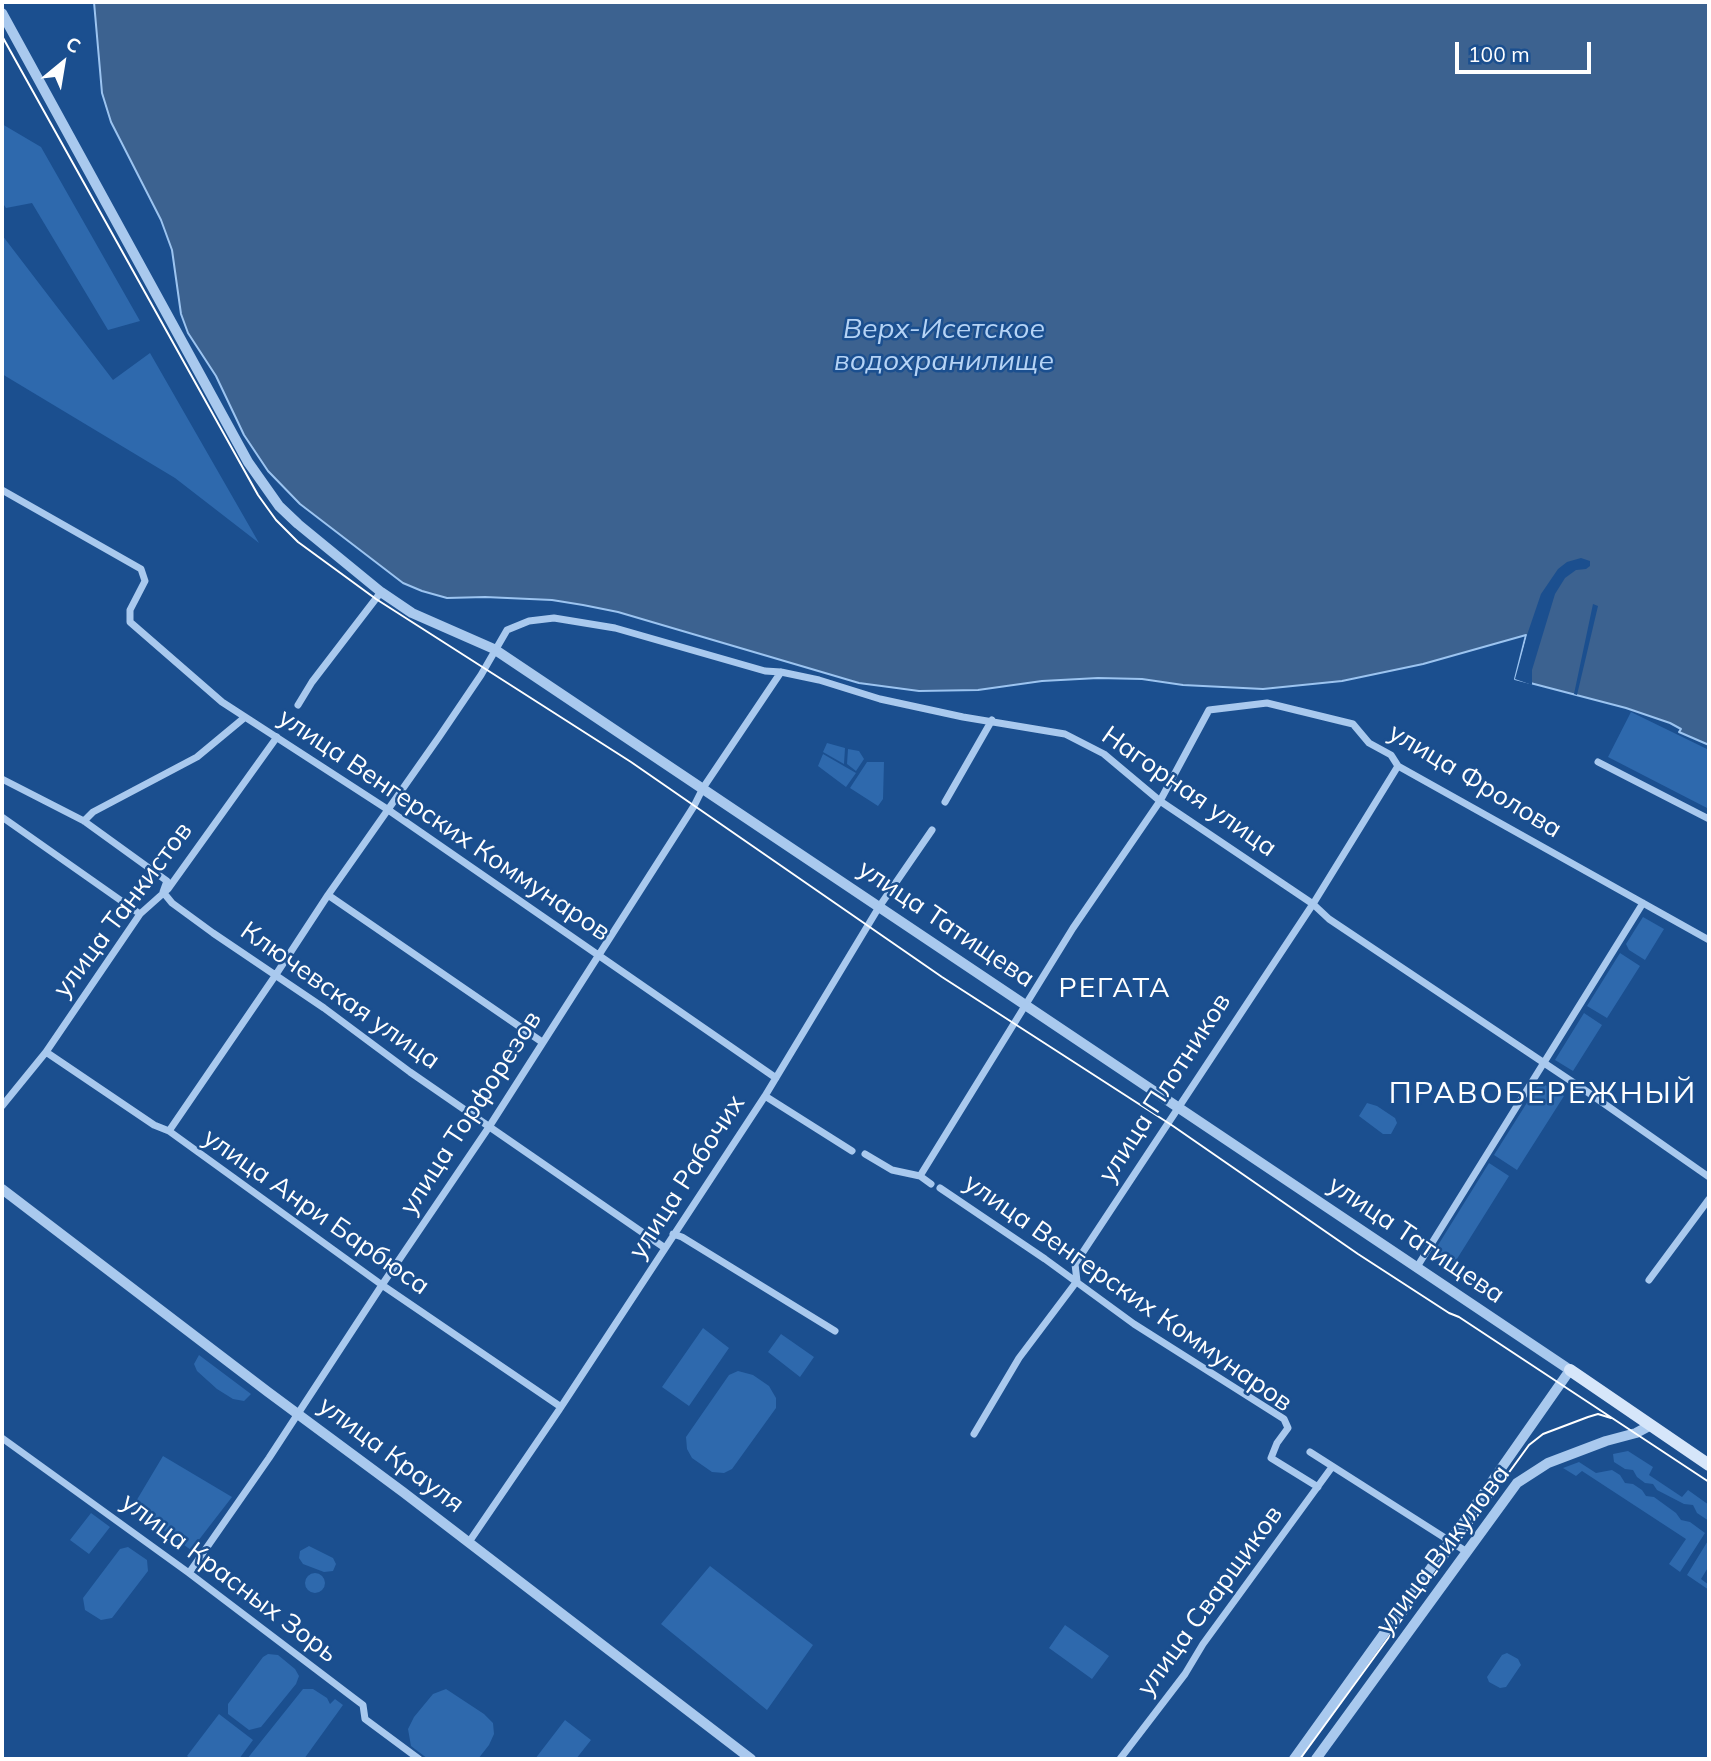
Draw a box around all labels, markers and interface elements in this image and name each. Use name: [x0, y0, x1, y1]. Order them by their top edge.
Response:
north arrow: [28, 28, 98, 98]
scale bar: [1459, 28, 1596, 72]
text: С: [62, 31, 85, 58]
text: 100 m: [1468, 41, 1530, 67]
water label: Верх-Исетское водохранилище: [834, 313, 1054, 379]
street label: улица Венгерских Коммунаров: [272, 702, 616, 948]
street label: улица Фролова: [1383, 717, 1567, 845]
street label: Нагорная улица: [1095, 720, 1283, 864]
street label: улица Танкистов: [47, 816, 199, 1004]
street label: улица Татищева: [852, 853, 1040, 995]
street label: Ключевская улица: [234, 915, 446, 1077]
district label: РЕГАТА: [1059, 972, 1171, 1006]
street label: улица Плотников: [1092, 988, 1238, 1188]
street label: улица Торфорезов: [393, 1005, 549, 1221]
district label: ПРАВОБЕРЕЖНЫЙ: [1390, 1076, 1696, 1112]
street label: улица Рабочих: [622, 1089, 752, 1265]
street label: улица Анри Барбюса: [197, 1122, 435, 1302]
street label: улица Венгерских Коммунаров: [958, 1167, 1298, 1419]
street label: улица Татищева: [1322, 1169, 1510, 1311]
street label: улица Крауля: [312, 1390, 470, 1520]
street label: улица Викулова: [1369, 1459, 1517, 1641]
street label: улица Красных Зорь: [115, 1487, 343, 1669]
street label: улица Сварщиков: [1131, 1500, 1289, 1702]

